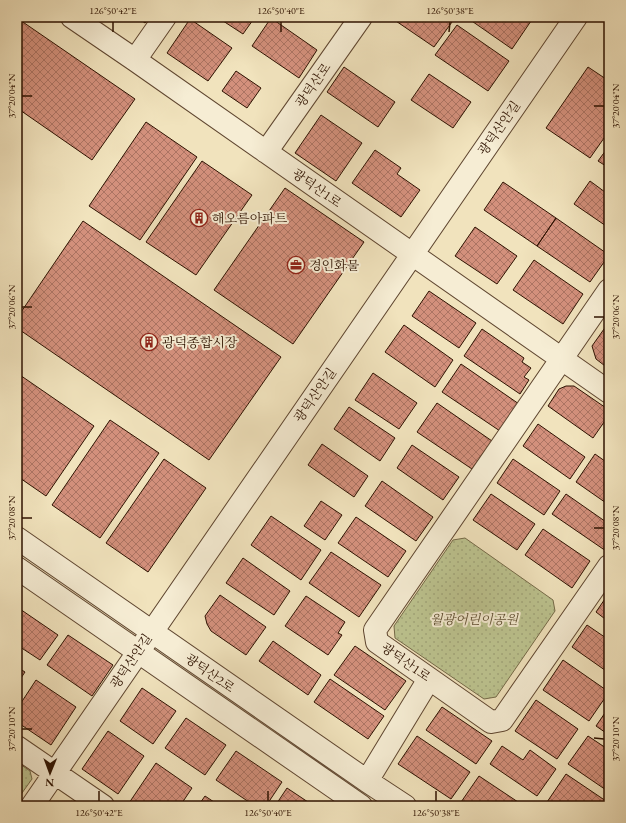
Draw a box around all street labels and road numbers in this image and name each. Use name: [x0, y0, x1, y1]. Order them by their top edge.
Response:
street label: 광덕산로: [292, 59, 335, 110]
street label: 광덕산안길: [474, 97, 524, 159]
street label: 광덕산1로: [289, 165, 345, 211]
street label: 광덕산안길: [290, 364, 340, 426]
street label: 광덕산안길: [106, 630, 156, 692]
street label: 광덕산1로: [378, 639, 434, 685]
street label: 광덕산2로: [182, 650, 238, 696]

